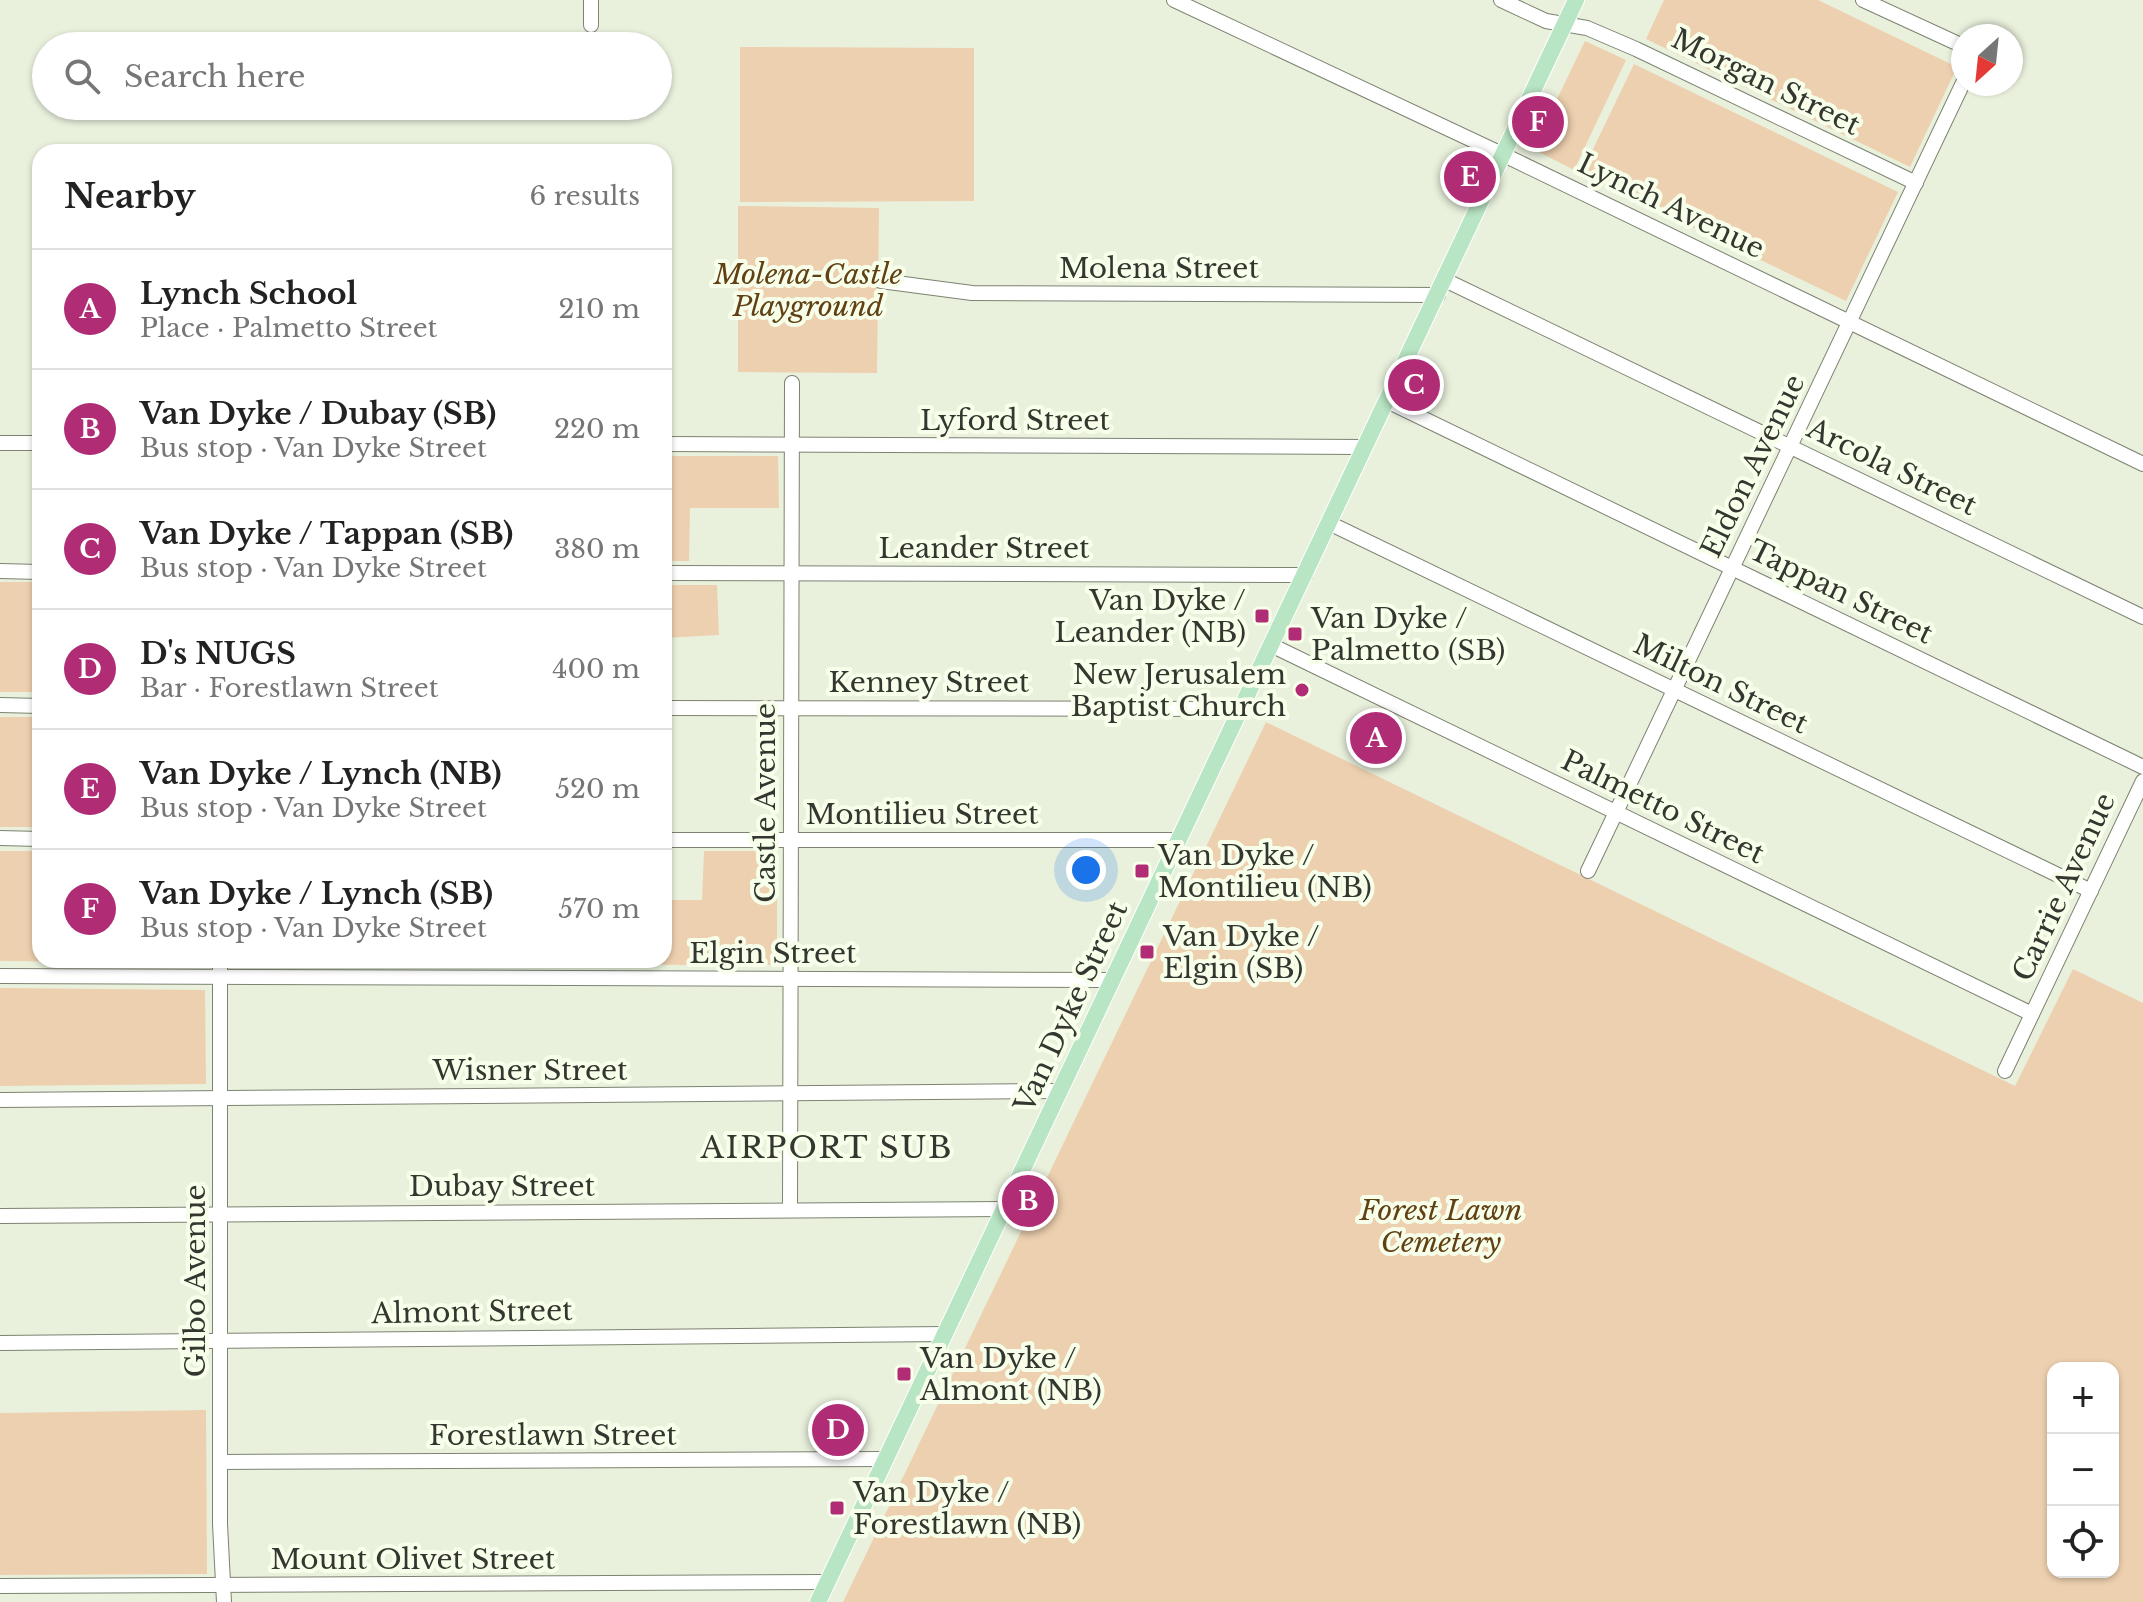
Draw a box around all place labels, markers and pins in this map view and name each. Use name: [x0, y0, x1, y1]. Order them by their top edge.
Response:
pin: F: [1512, 92, 1564, 152]
pin: E: [1444, 147, 1496, 207]
pin: C: [1388, 355, 1440, 415]
place label: Van Dyke / Leander (NB): [1054, 583, 1246, 650]
place label: Van Dyke / Palmetto (SB): [1310, 601, 1505, 668]
marker: Van Dyke / Leander (NB): [1253, 607, 1271, 625]
marker: Van Dyke / Palmetto (SB): [1286, 625, 1304, 643]
place label: New Jerusalem Baptist Church: [1071, 657, 1286, 724]
marker: New Jerusalem Baptist Church: [1293, 681, 1311, 699]
pin: A: [1350, 708, 1402, 768]
place label: Van Dyke / Montilieu (NB): [1157, 838, 1372, 905]
marker: Van Dyke / Montilieu (NB): [1133, 862, 1151, 880]
place label: Van Dyke / Elgin (SB): [1162, 919, 1320, 986]
marker: Van Dyke / Elgin (SB): [1138, 943, 1156, 961]
pin: B: [1002, 1171, 1054, 1231]
place label: Van Dyke / Almont (NB): [919, 1341, 1102, 1408]
marker: Van Dyke / Almont (NB): [895, 1365, 913, 1383]
pin: D: [812, 1400, 864, 1460]
place label: Van Dyke / Forestlawn (NB): [852, 1475, 1081, 1542]
marker: Van Dyke / Forestlawn (NB): [828, 1499, 846, 1517]

